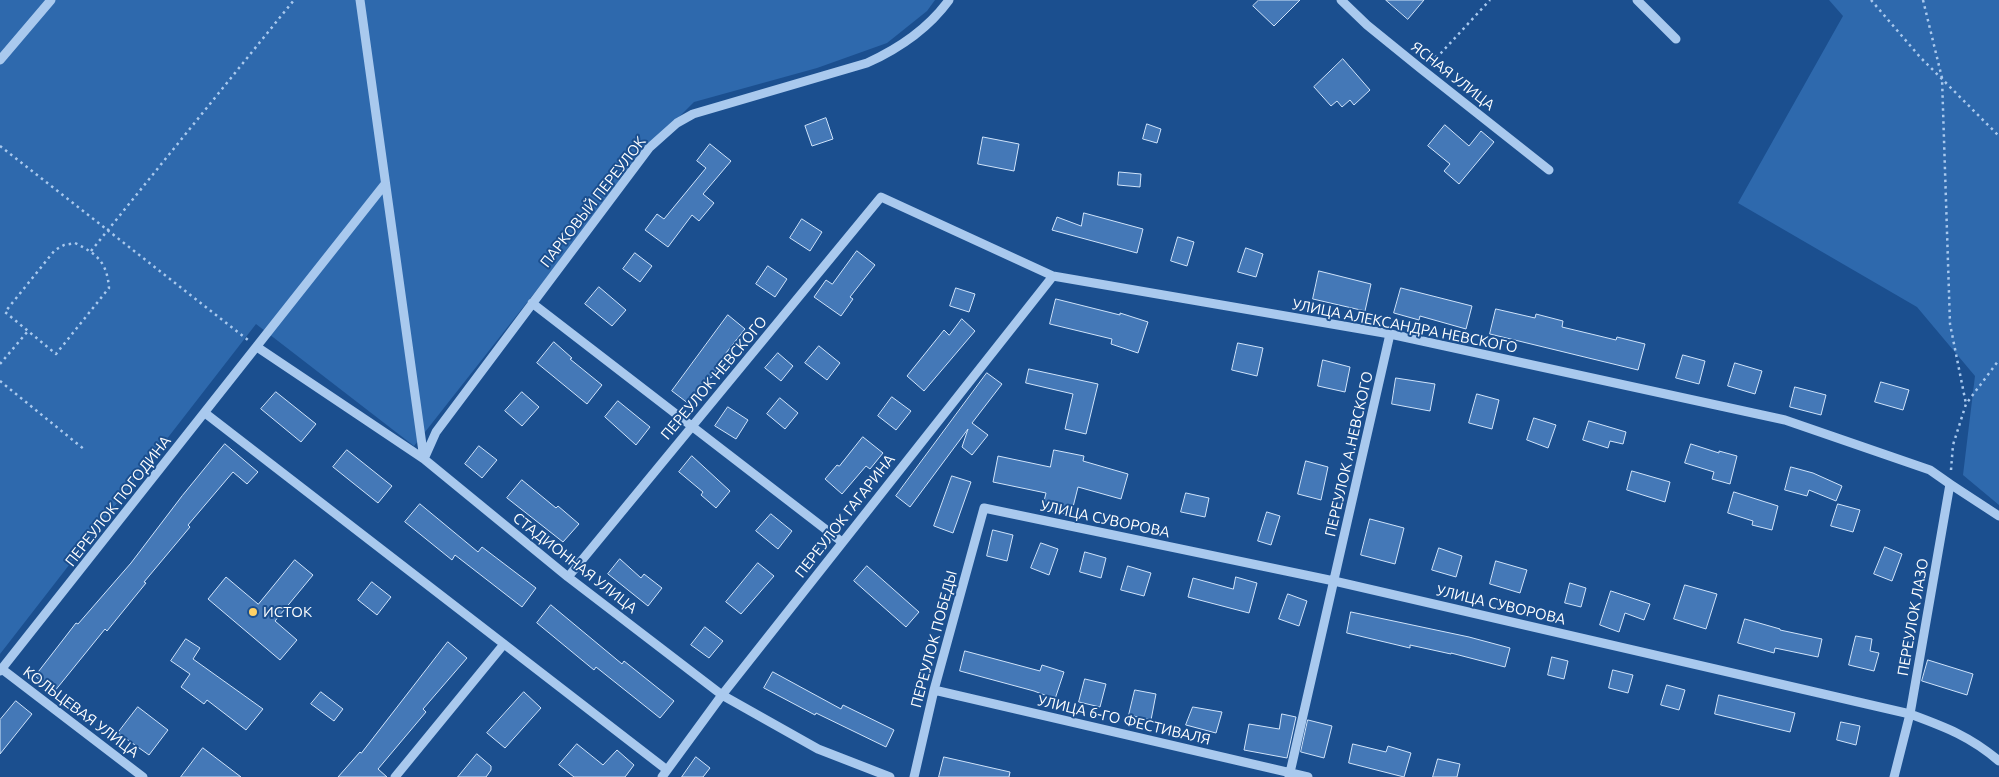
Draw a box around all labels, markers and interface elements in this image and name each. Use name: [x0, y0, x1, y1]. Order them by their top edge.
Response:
street label: ЯСНАЯ УЛИЦА: [1408, 38, 1498, 114]
street label: ПАРКОВЫЙ ПЕРЕУЛОК: [536, 133, 650, 271]
street label: УЛИЦА АЛЕКСАНДРА НЕВСКОГО: [1291, 295, 1519, 357]
street label: ПЕРЕУЛОК НЕВСКОГО: [657, 313, 771, 443]
street label: ПЕРЕУЛОК А.НЕВСКОГО: [1321, 369, 1377, 539]
street label: ПЕРЕУЛОК ПОГОДИНА: [61, 432, 175, 570]
street label: ПЕРЕУЛОК ГАГАРИНА: [791, 451, 899, 581]
street label: УЛИЦА СУВОРОВА: [1039, 496, 1171, 542]
street label: СТАДИОННАЯ УЛИЦА: [509, 509, 641, 617]
street label: ПЕРЕУЛОК ЛАЗО: [1894, 557, 1932, 677]
street label: ПЕРЕУЛОК ПОБЕДЫ: [907, 568, 961, 710]
street label: УЛИЦА СУВОРОВА: [1435, 581, 1567, 629]
place label: ИСТОК: [263, 603, 312, 621]
marker: ИСТОК: [247, 606, 259, 618]
street label: КОЛЬЦЕВАЯ УЛИЦА: [20, 663, 142, 761]
street label: УЛИЦА 6-ГО ФЕСТИВАЛЯ: [1036, 691, 1212, 749]

